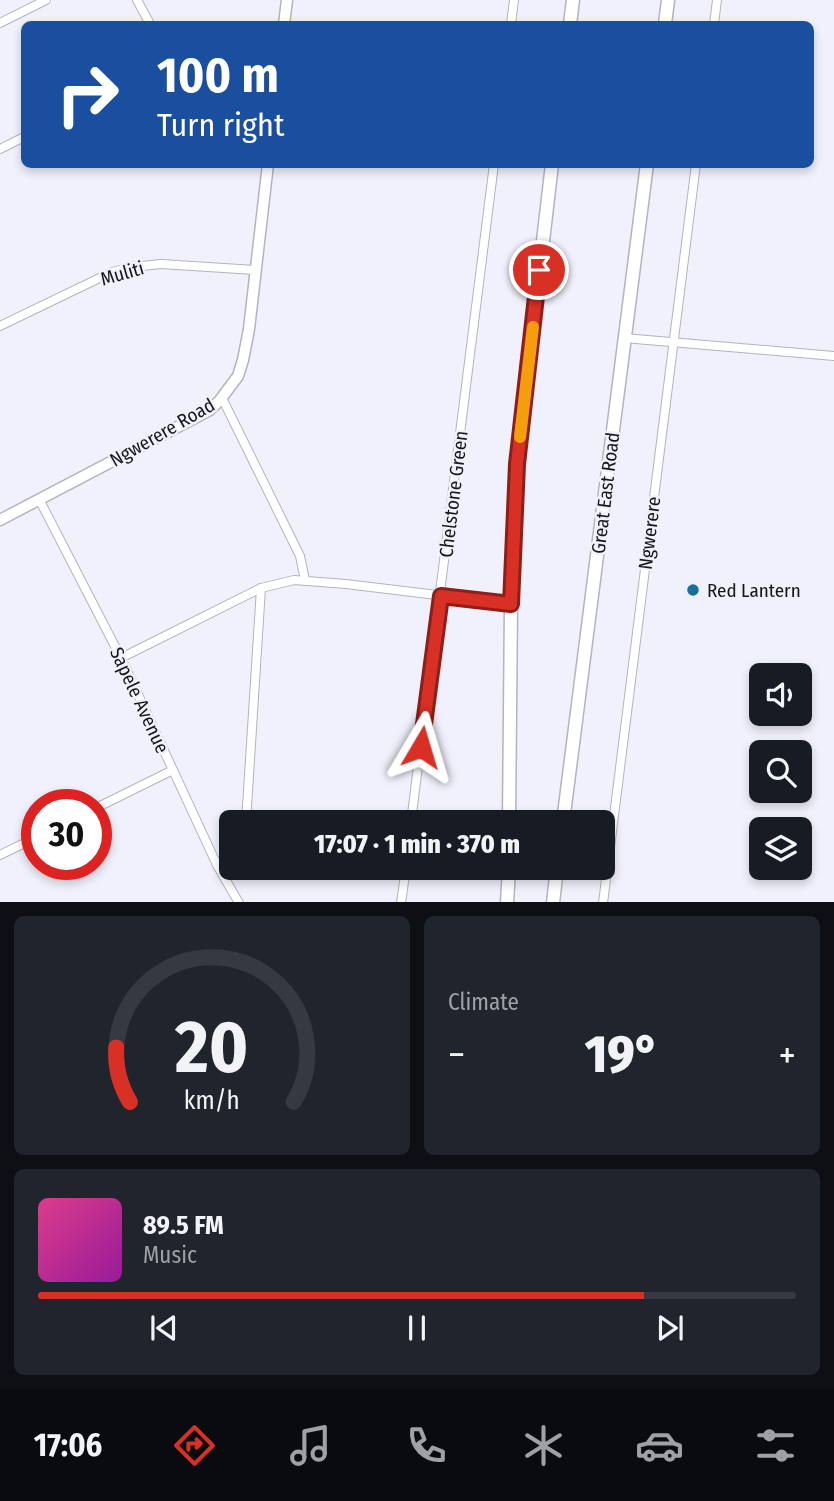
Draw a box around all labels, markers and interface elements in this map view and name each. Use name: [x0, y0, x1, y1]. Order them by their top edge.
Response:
text: 100 m: [157, 46, 279, 105]
icon: right: [42, 49, 133, 140]
text: Turn right: [157, 106, 284, 144]
pin: [509, 240, 569, 300]
icon: arrive: [520, 251, 558, 289]
street label: Muliti: [98, 256, 147, 291]
street label: Ngwerere Road: [106, 393, 219, 472]
street label: Chelstone Green: [434, 429, 473, 559]
street label: Great East Road: [587, 431, 624, 555]
street label: Ngwerere: [634, 495, 665, 571]
place label: Red Lantern: [707, 579, 801, 602]
marker: Red Lantern: [685, 582, 701, 598]
street label: Sapele Avenue: [105, 644, 174, 757]
map controls: [749, 663, 812, 880]
button: sound: [749, 663, 812, 726]
position arrow: [384, 710, 458, 784]
button: search: [749, 740, 812, 803]
speed limit sign: 30: [21, 789, 112, 880]
button: layers: [749, 817, 812, 880]
text: 17:07 · 1 min · 370 m: [314, 829, 520, 860]
text: Climate: [448, 988, 519, 1016]
text: 20: [174, 1004, 249, 1091]
text: 19°: [585, 1023, 659, 1086]
text: −: [448, 1032, 465, 1078]
text: +: [779, 1032, 796, 1078]
text: km/h: [184, 1085, 240, 1115]
text: 89.5 FM: [143, 1210, 224, 1241]
text: Music: [143, 1241, 197, 1269]
icon: previous: [145, 1309, 183, 1347]
icon: pause: [398, 1309, 436, 1347]
icon: next: [651, 1309, 689, 1347]
icon: directions: [170, 1421, 219, 1470]
icon: music: [286, 1421, 335, 1470]
icon: phone: [402, 1421, 451, 1470]
icon: climate: [519, 1421, 568, 1470]
icon: car: [635, 1421, 684, 1470]
icon: filters: [751, 1421, 800, 1470]
text: 17:06: [34, 1426, 102, 1464]

